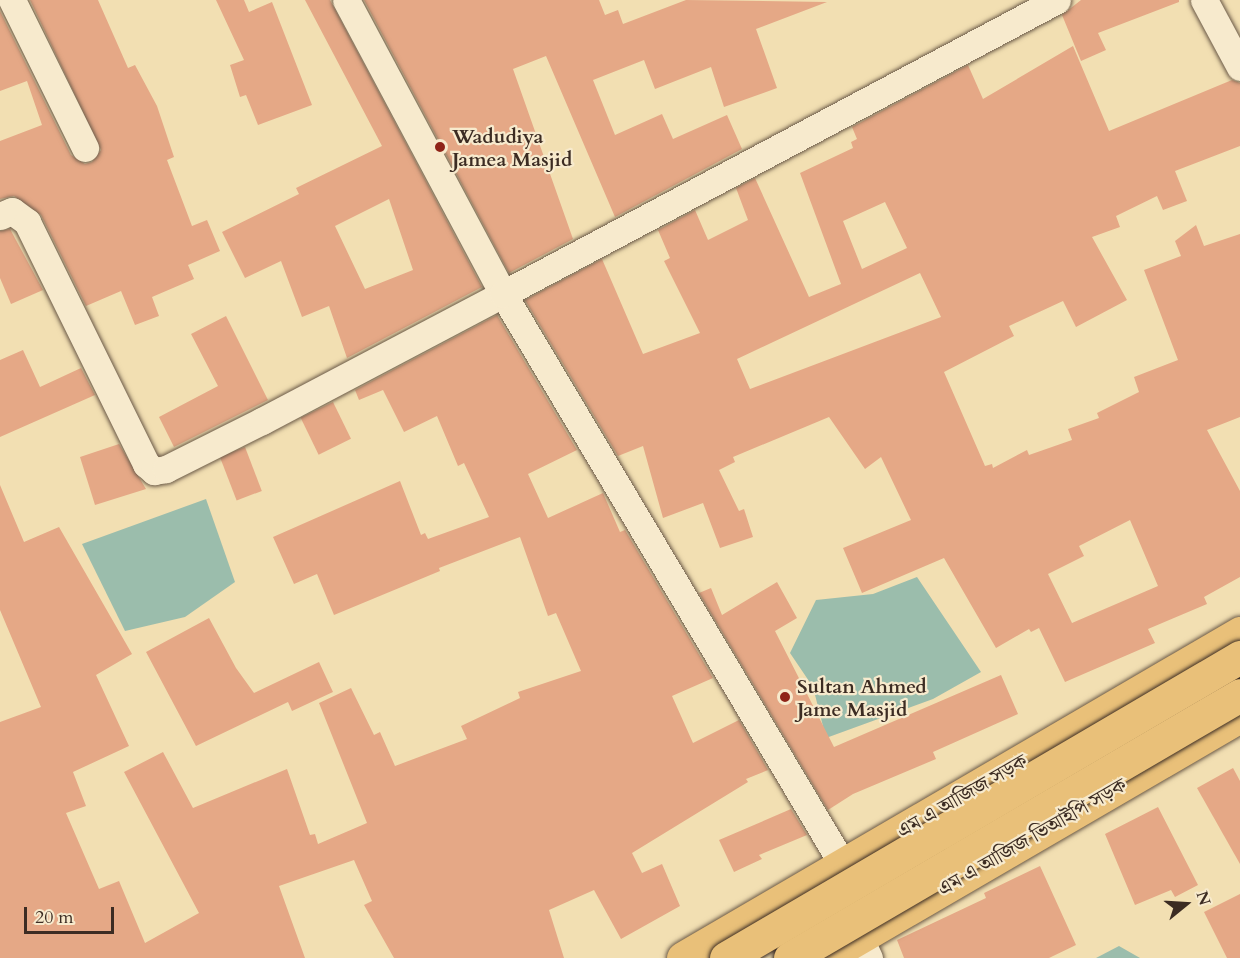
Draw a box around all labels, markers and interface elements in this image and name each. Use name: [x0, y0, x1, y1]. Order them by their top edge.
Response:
place label: Wadudiya Jamea Masjid: [452, 124, 572, 171]
marker: Wadudiya Jamea Masjid: [433, 140, 447, 154]
place label: Sultan Ahmed Jame Masjid: [797, 674, 927, 721]
marker: Sultan Ahmed Jame Masjid: [778, 690, 792, 704]
street label: এম এ আজিজ সড়ক: [893, 749, 1031, 843]
street label: এম এ আজিজ ভিআইপি সড়ক: [933, 773, 1131, 901]
north arrow: [1156, 874, 1216, 934]
text: N: [1191, 888, 1216, 908]
scale bar: [27, 895, 117, 933]
text: 20 m: [35, 905, 74, 930]

